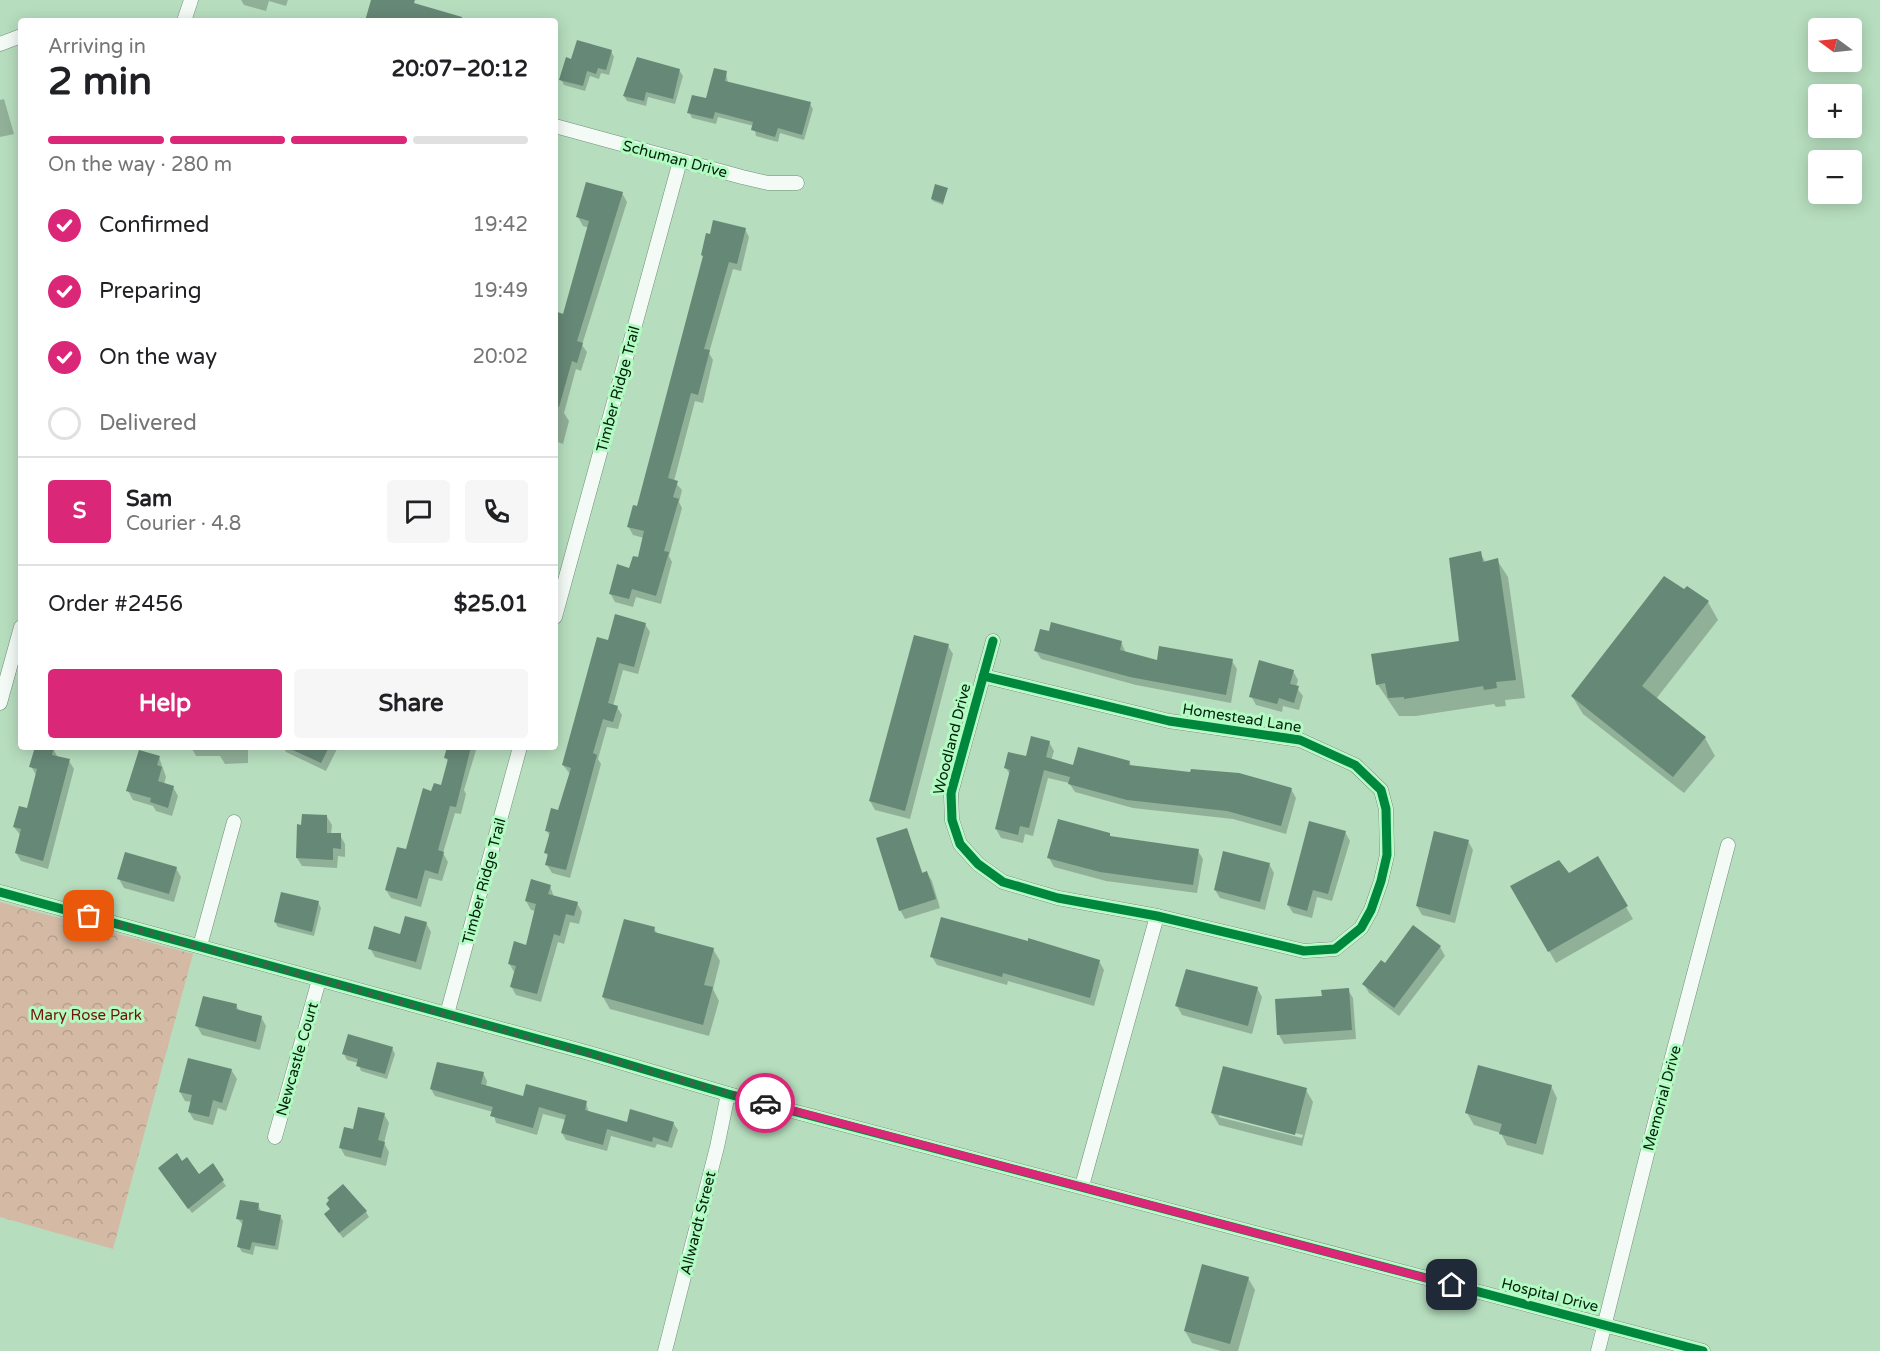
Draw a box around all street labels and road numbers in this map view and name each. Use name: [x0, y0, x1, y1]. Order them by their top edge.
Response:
street label: Schuman Drive: [621, 136, 729, 182]
street label: Timber Ridge Trail: [593, 324, 643, 454]
street label: Woodland Drive: [930, 682, 974, 796]
street label: Homestead Lane: [1181, 700, 1303, 736]
street label: Timber Ridge Trail: [459, 816, 509, 946]
street label: Newcastle Court: [272, 1000, 322, 1118]
street label: Memorial Drive: [1639, 1043, 1685, 1153]
street label: Allwardt Street: [676, 1169, 720, 1277]
street label: Hospital Drive: [1500, 1274, 1600, 1316]

